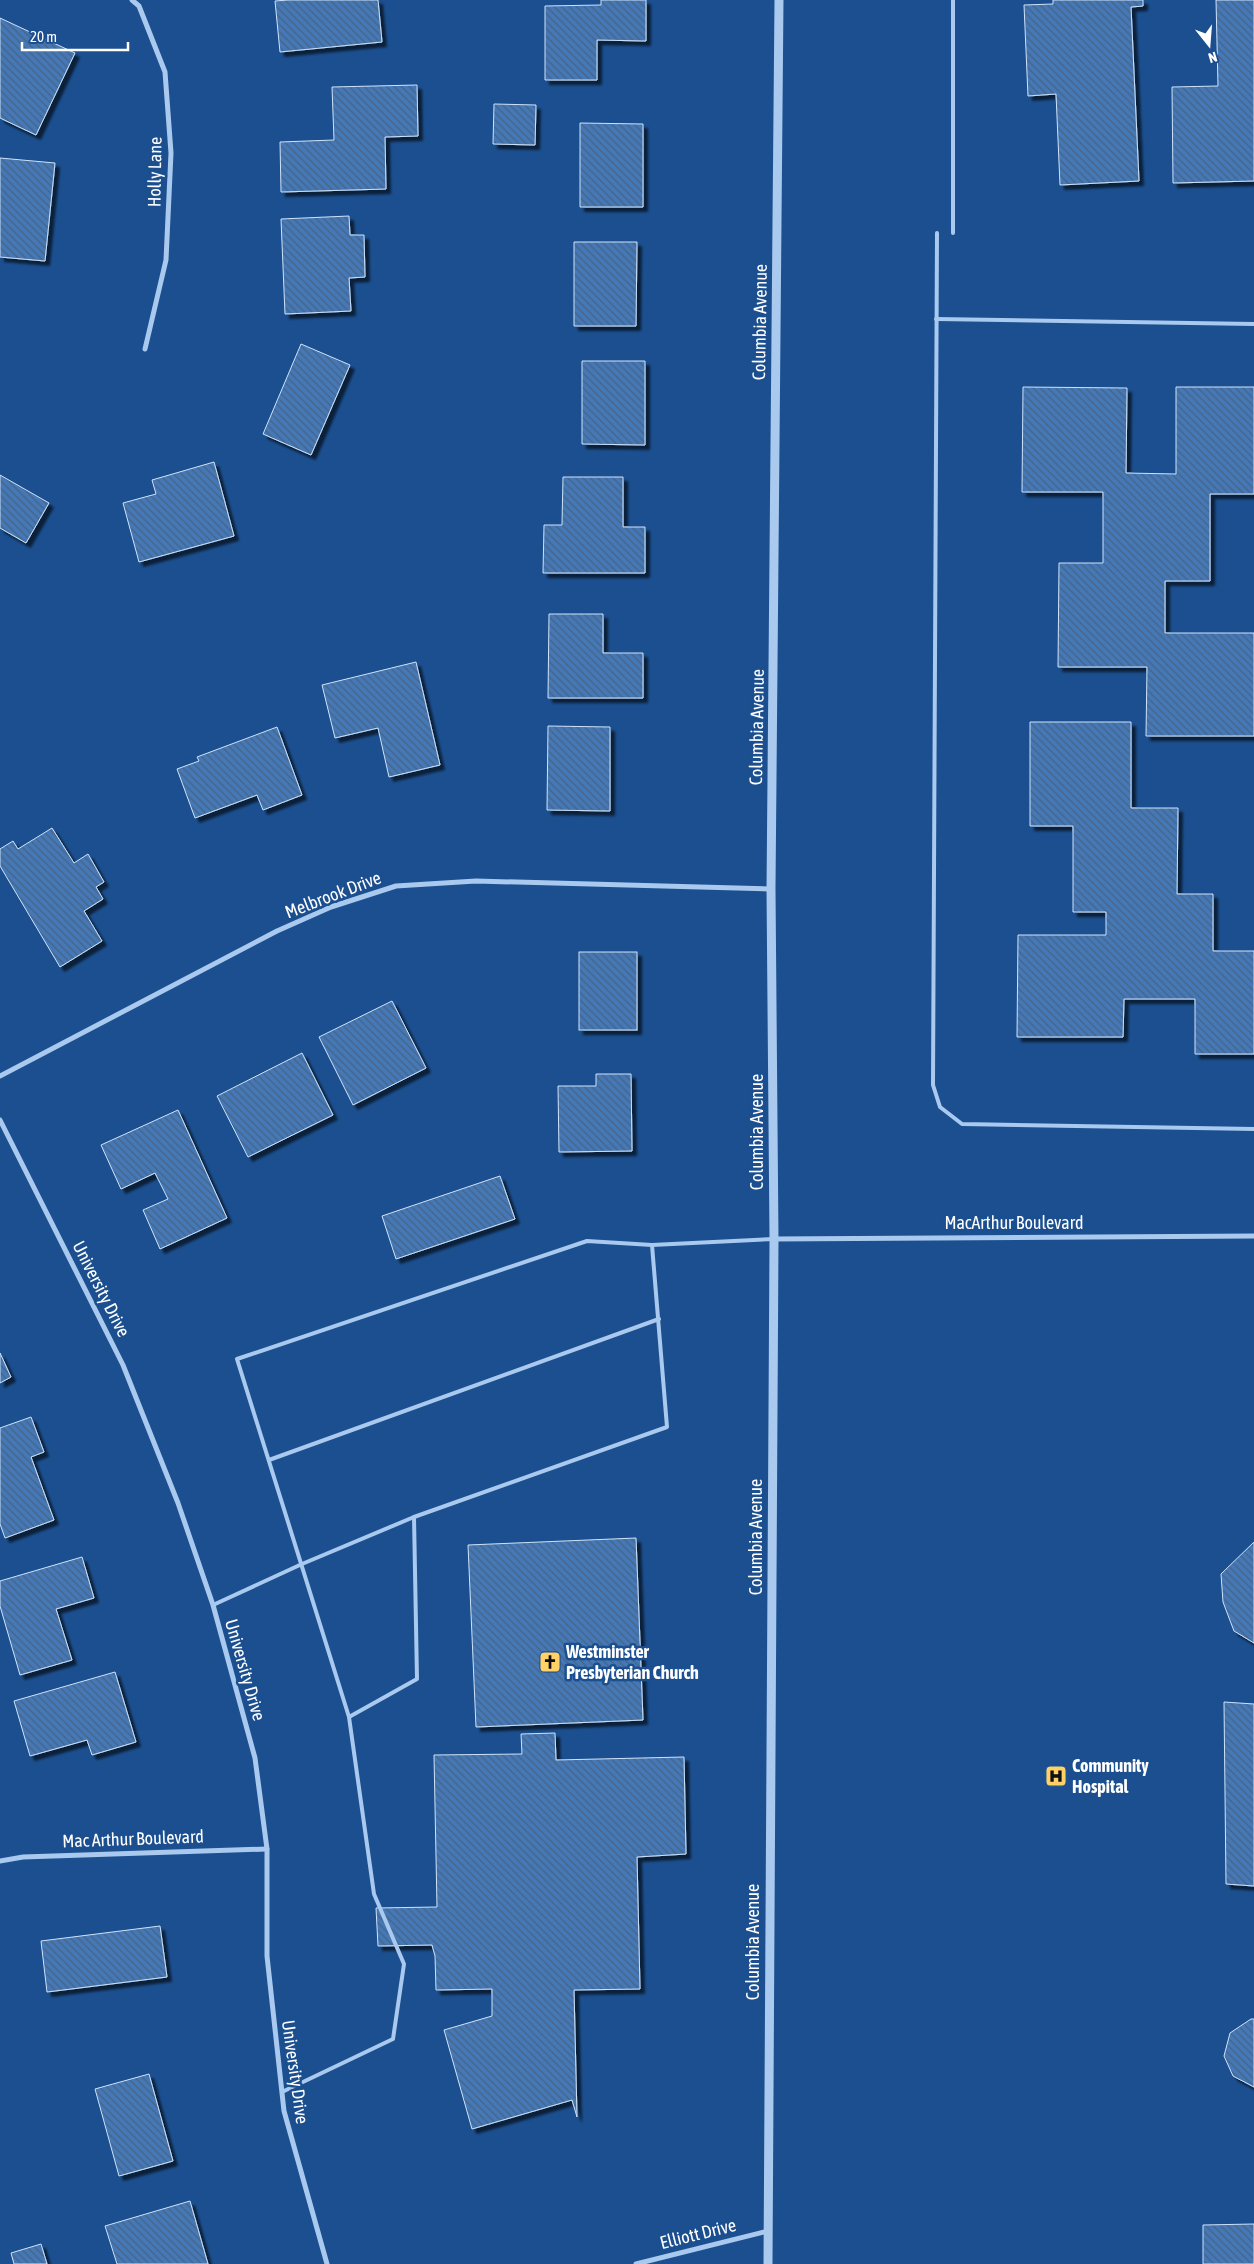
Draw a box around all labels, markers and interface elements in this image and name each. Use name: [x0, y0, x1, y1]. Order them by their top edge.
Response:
scale bar: [22, 20, 129, 52]
north arrow: [1184, 20, 1234, 70]
text: 20 m: [30, 28, 57, 45]
text: N: [1207, 49, 1219, 66]
street label: Holly Lane: [143, 137, 166, 207]
street label: Columbia Avenue: [748, 264, 771, 380]
street label: Columbia Avenue: [745, 669, 768, 785]
street label: Melbrook Drive: [282, 867, 384, 922]
street label: Columbia Avenue: [746, 1074, 767, 1190]
street label: MacArthur Boulevard: [944, 1212, 1084, 1233]
street label: University Drive: [68, 1237, 135, 1340]
street label: Columbia Avenue: [745, 1479, 766, 1595]
street label: University Drive: [221, 1617, 270, 1723]
place label: Westminster Presbyterian Church: [565, 1641, 699, 1683]
church icon: Westminster Presbyterian Church: [538, 1650, 562, 1674]
place label: Community Hospital: [1072, 1755, 1149, 1797]
hospital icon: Community Hospital: [1044, 1764, 1068, 1788]
street label: Mac Arthur Boulevard: [62, 1826, 204, 1851]
street label: Columbia Avenue: [742, 1884, 763, 2000]
street label: University Drive: [278, 2019, 313, 2125]
street label: Elliott Drive: [658, 2214, 738, 2253]

